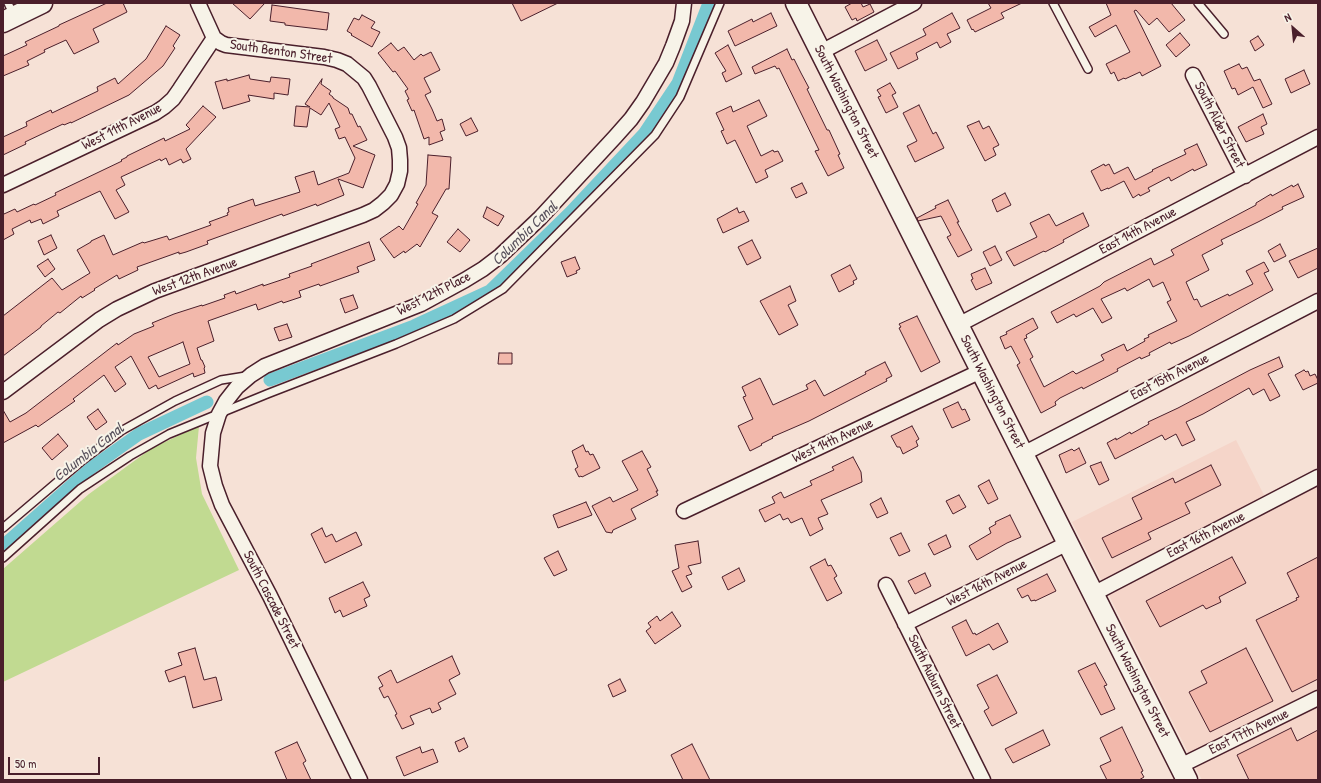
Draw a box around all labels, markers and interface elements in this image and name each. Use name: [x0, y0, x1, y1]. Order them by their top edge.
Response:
north arrow: [1273, 8, 1313, 48]
text: N: [1282, 10, 1293, 25]
street label: South Benton Street: [229, 37, 333, 67]
street label: South Washington Street: [810, 42, 882, 162]
street label: South Alder Street: [1190, 79, 1248, 171]
street label: West 11th Avenue: [79, 100, 165, 154]
water label: Columbia Canal: [489, 198, 561, 270]
street label: East 14th Avenue: [1097, 204, 1179, 258]
street label: West 12th Avenue: [150, 254, 240, 300]
street label: West 12th Place: [394, 268, 474, 320]
street label: South Washington Street: [956, 332, 1028, 452]
street label: East 15th Avenue: [1128, 350, 1212, 404]
street label: West 14th Avenue: [790, 415, 876, 467]
water label: Columbia Canal: [50, 420, 128, 486]
street label: East 16th Avenue: [1164, 508, 1248, 562]
street label: South Cascade Street: [239, 548, 303, 652]
street label: West 16th Avenue: [944, 556, 1030, 610]
street label: South Washington Street: [1101, 621, 1173, 741]
street label: South Auburn Street: [904, 632, 964, 732]
street label: East 17th Avenue: [1206, 705, 1292, 759]
scale bar: [10, 749, 102, 775]
text: 50 m: [15, 755, 36, 772]

